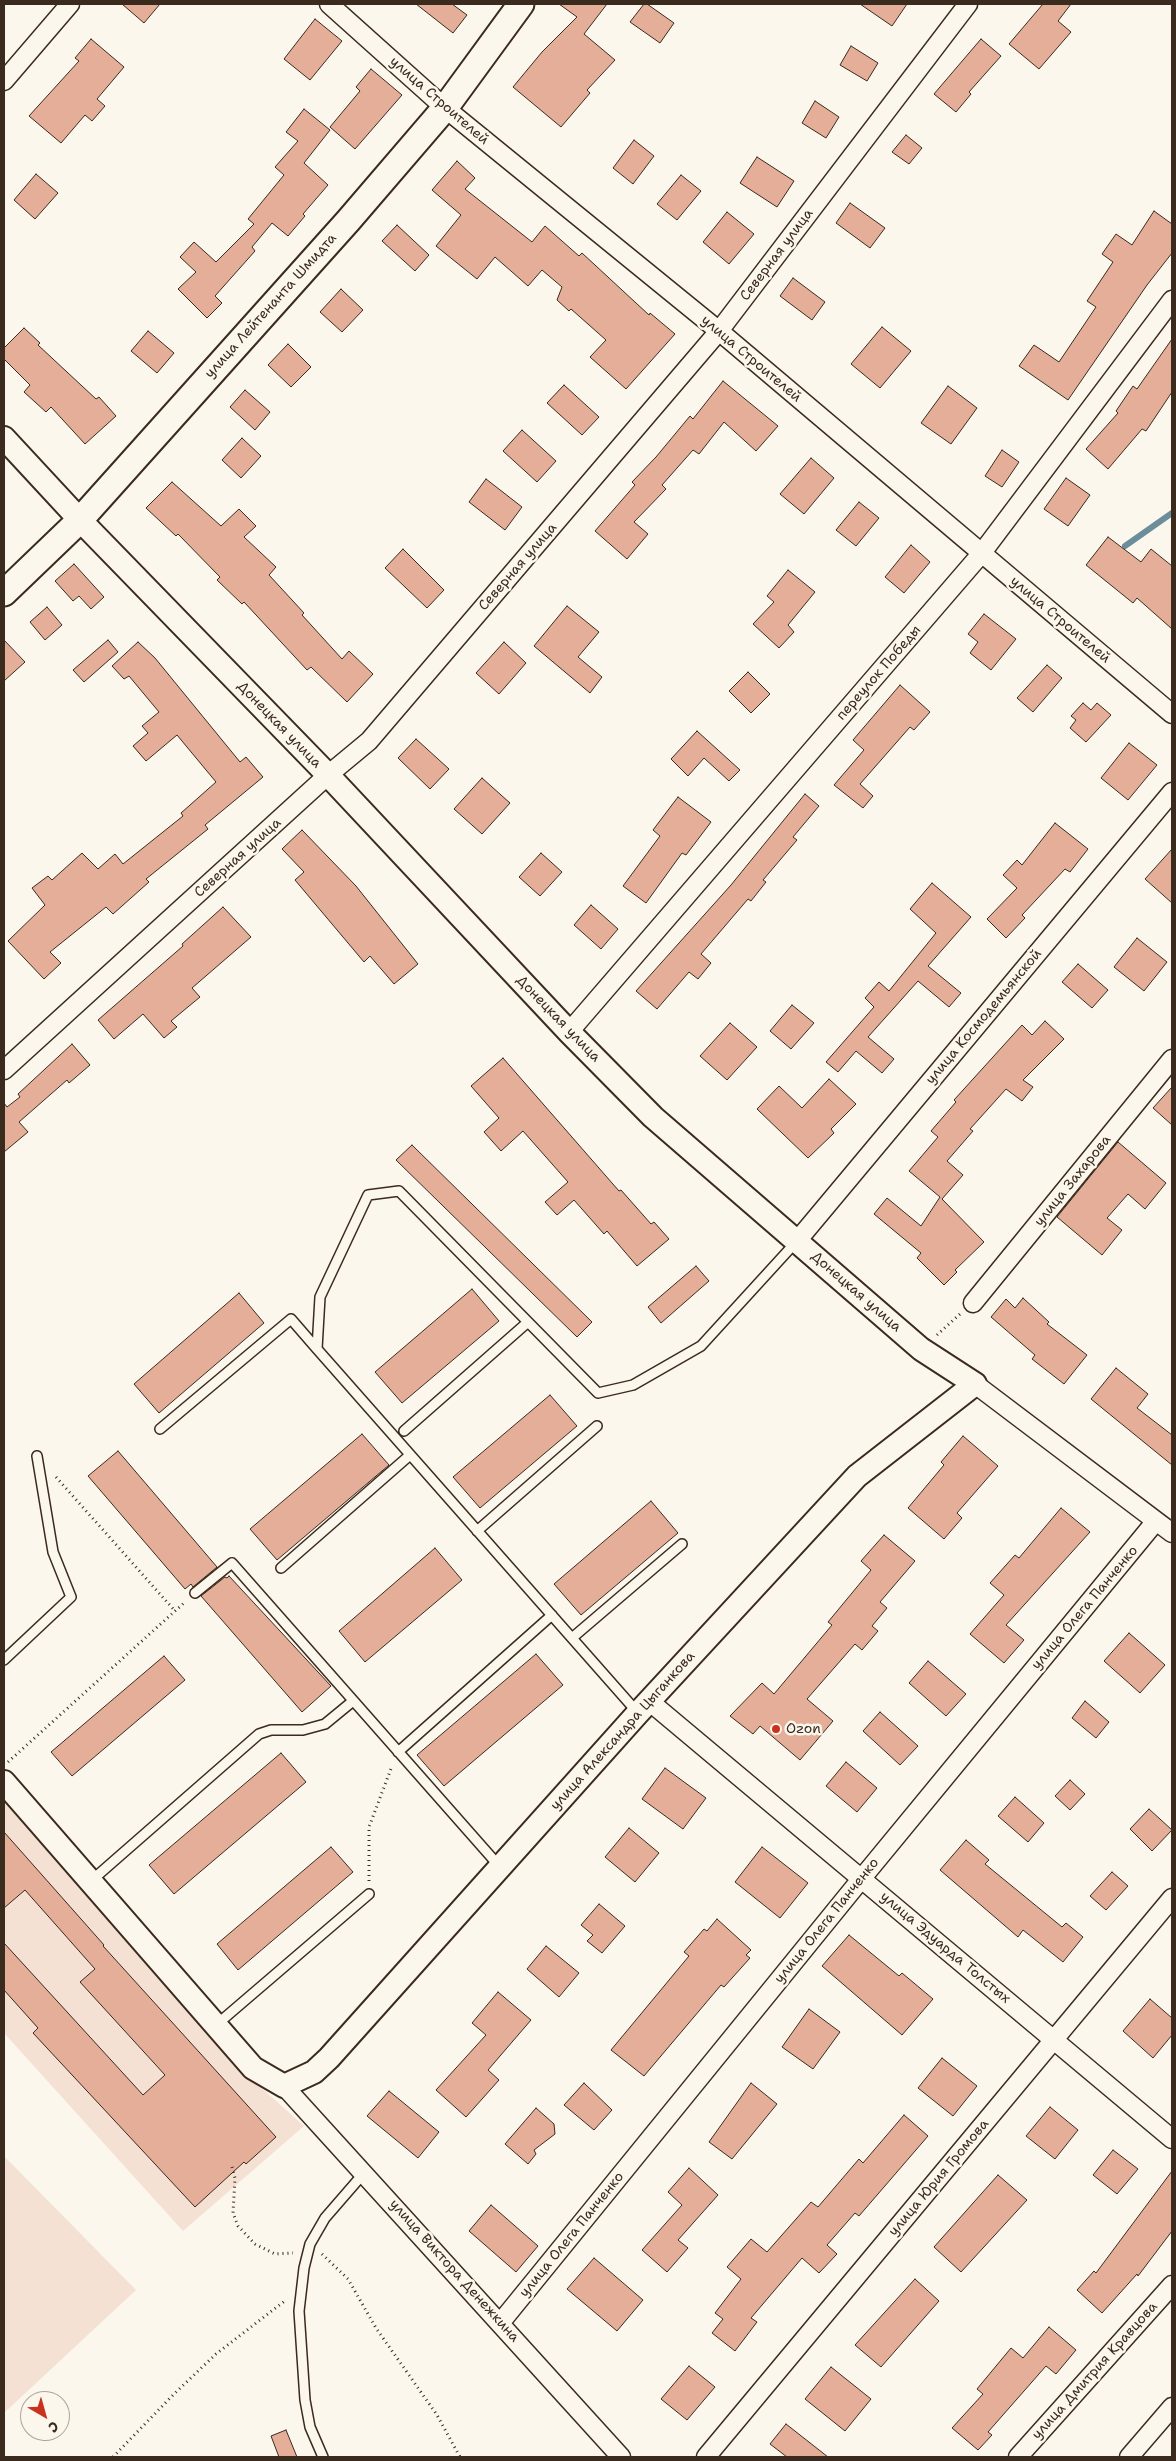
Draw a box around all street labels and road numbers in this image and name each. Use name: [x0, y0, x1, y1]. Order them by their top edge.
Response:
street label: улица Строителей: [386, 53, 492, 149]
street label: Северная улица: [737, 206, 817, 304]
street label: улица Лейтенанта Шмидта: [202, 230, 340, 382]
street label: улица Строителей: [697, 312, 805, 406]
street label: Северная улица: [475, 520, 561, 614]
street label: улица Строителей: [1006, 573, 1114, 667]
street label: переулок Победы: [833, 622, 925, 724]
street label: Донецкая улица: [233, 678, 325, 772]
street label: Северная улица: [191, 815, 285, 901]
street label: улица Космодемьянской: [922, 946, 1046, 1088]
street label: Донецкая улица: [512, 972, 604, 1066]
street label: улица Захарова: [1031, 1132, 1115, 1230]
street label: Донецкая улица: [807, 1248, 905, 1336]
street label: улица Олега Панченко: [1028, 1543, 1142, 1673]
street label: улица Александра Цыганкова: [547, 1648, 699, 1814]
street label: улица Олега Панченко: [771, 1855, 883, 1987]
street label: улица Эдуарда Толстых: [876, 1889, 1014, 2007]
street label: улица Юрия Громова: [885, 2116, 993, 2240]
street label: улица Олега Панченко: [516, 2169, 628, 2301]
street label: улица Виктора Денежкина: [385, 2196, 523, 2346]
street label: улица Дмитрия Кравцова: [1029, 2299, 1161, 2443]

